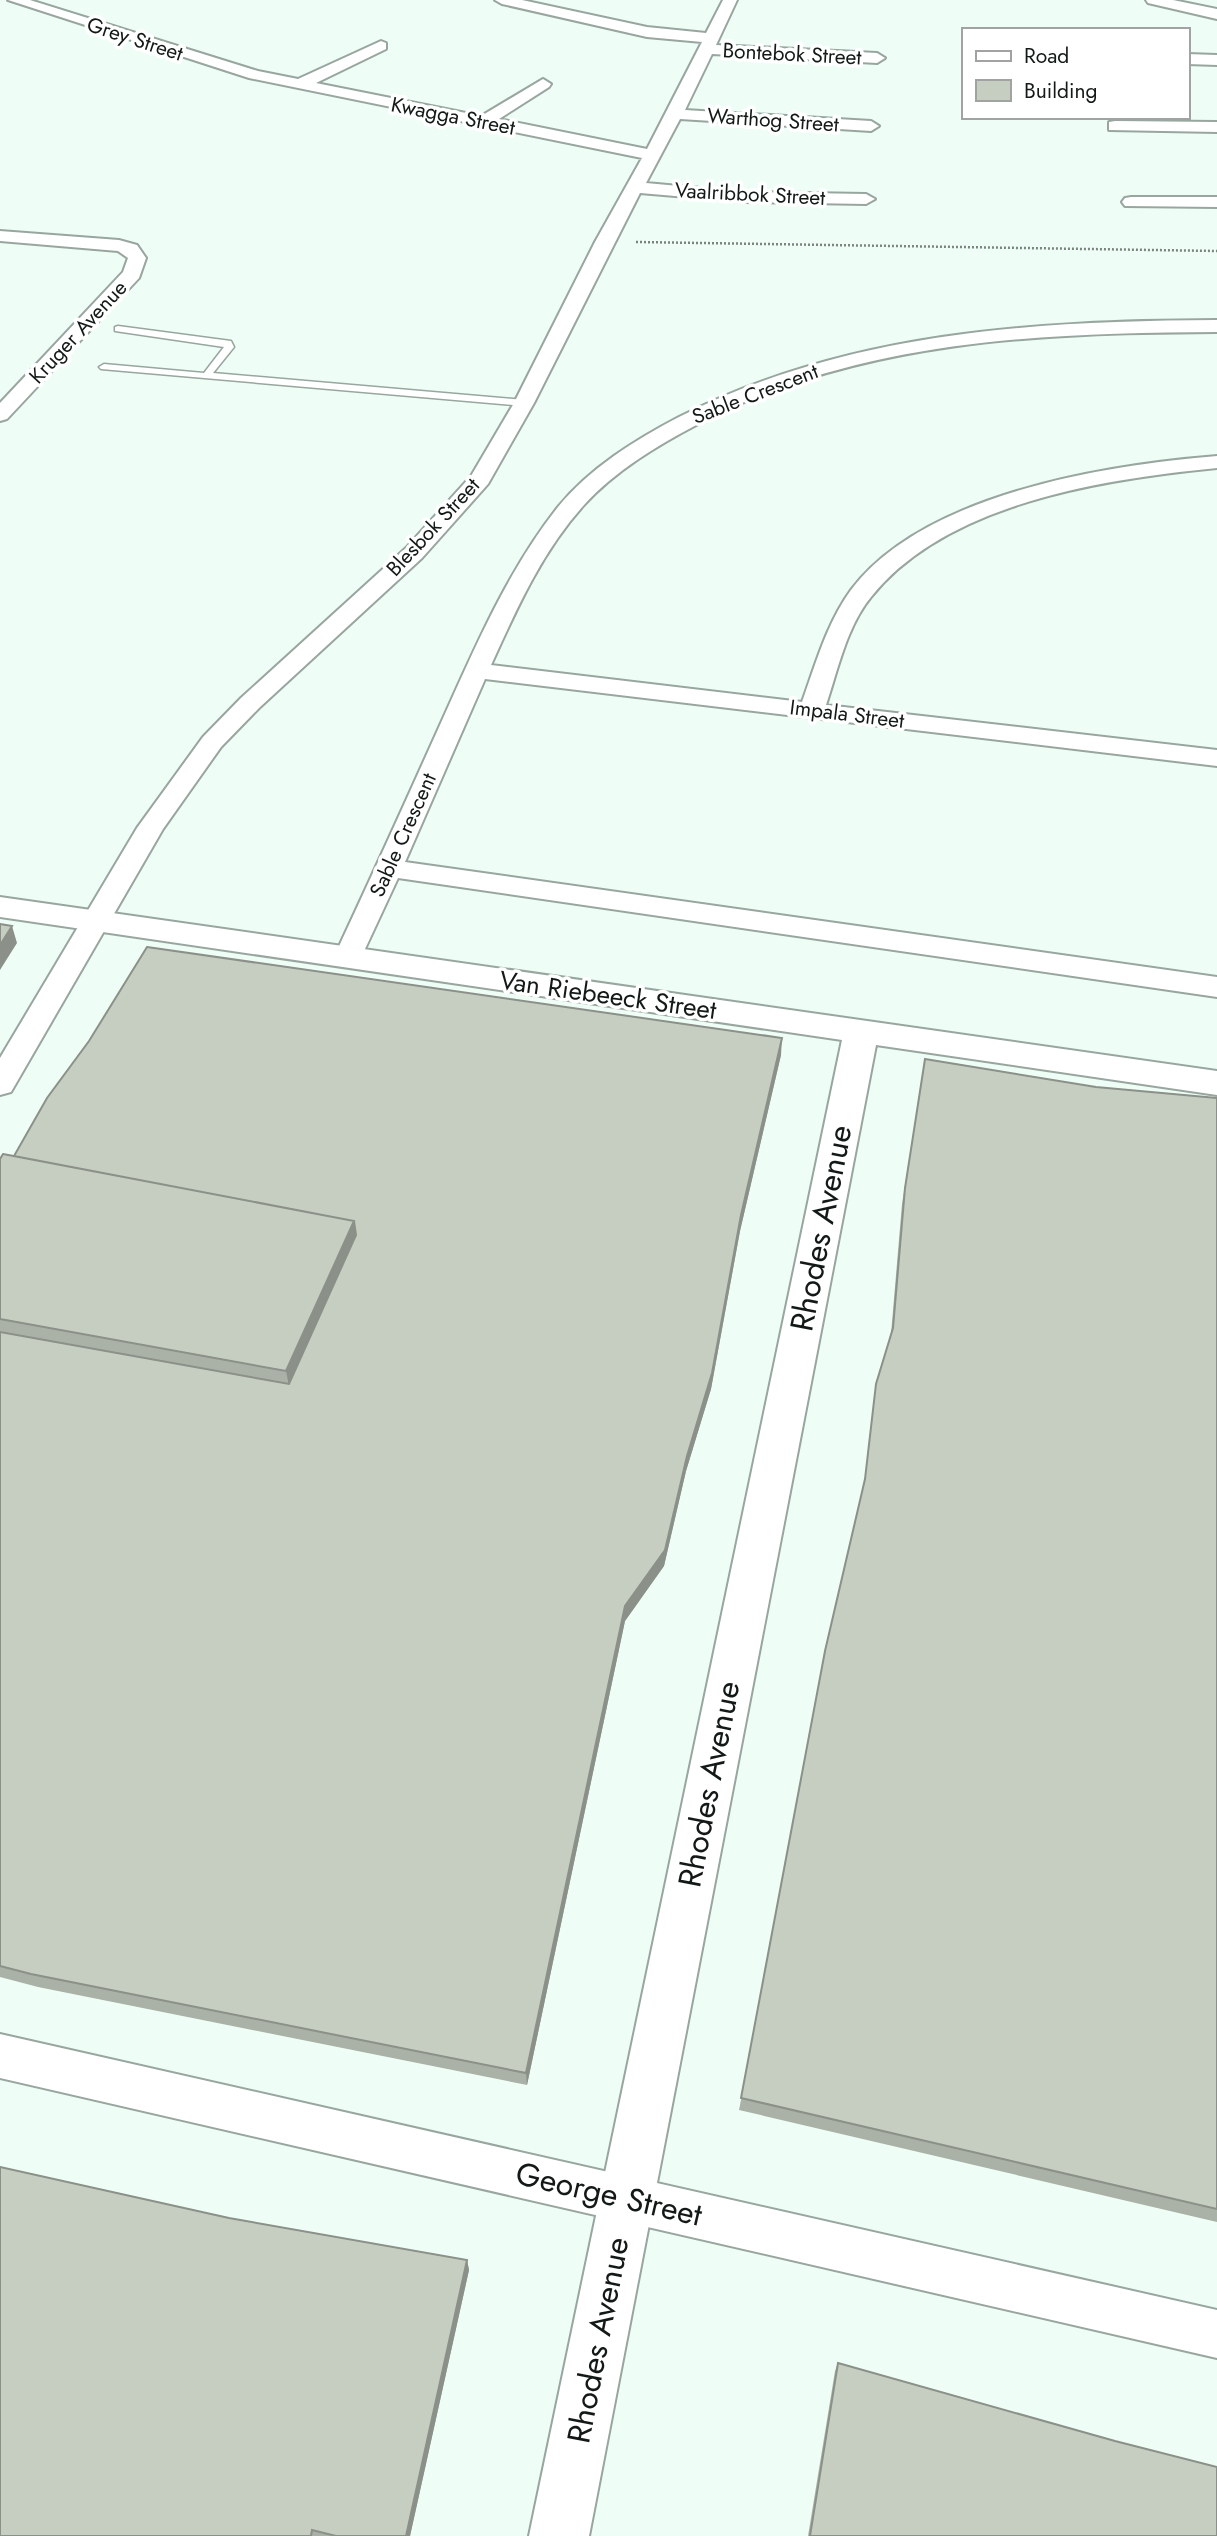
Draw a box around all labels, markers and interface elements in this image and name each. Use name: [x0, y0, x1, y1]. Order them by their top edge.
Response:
street label: Grey Street: [83, 9, 187, 69]
legend: [962, 28, 1189, 119]
street label: Bontebok Street: [722, 35, 862, 73]
text: Road: [1024, 41, 1069, 71]
text: Building: [1024, 76, 1097, 106]
street label: Kwagga Street: [388, 89, 518, 143]
street label: Warthog Street: [706, 100, 840, 140]
street label: Vaalribbok Street: [674, 175, 826, 213]
street label: Kruger Avenue: [22, 273, 134, 390]
street label: Sable Crescent: [688, 356, 822, 432]
street label: Blesbok Street: [379, 471, 487, 583]
street label: Impala Street: [788, 692, 906, 736]
street label: Sable Crescent: [362, 768, 444, 902]
street label: Van Riebeeck Street: [497, 961, 720, 1029]
street label: Rhodes Avenue: [778, 1121, 864, 1335]
street label: Rhodes Avenue: [666, 1677, 752, 1891]
street label: George Street: [511, 2150, 707, 2238]
street label: Rhodes Avenue: [555, 2233, 641, 2447]

